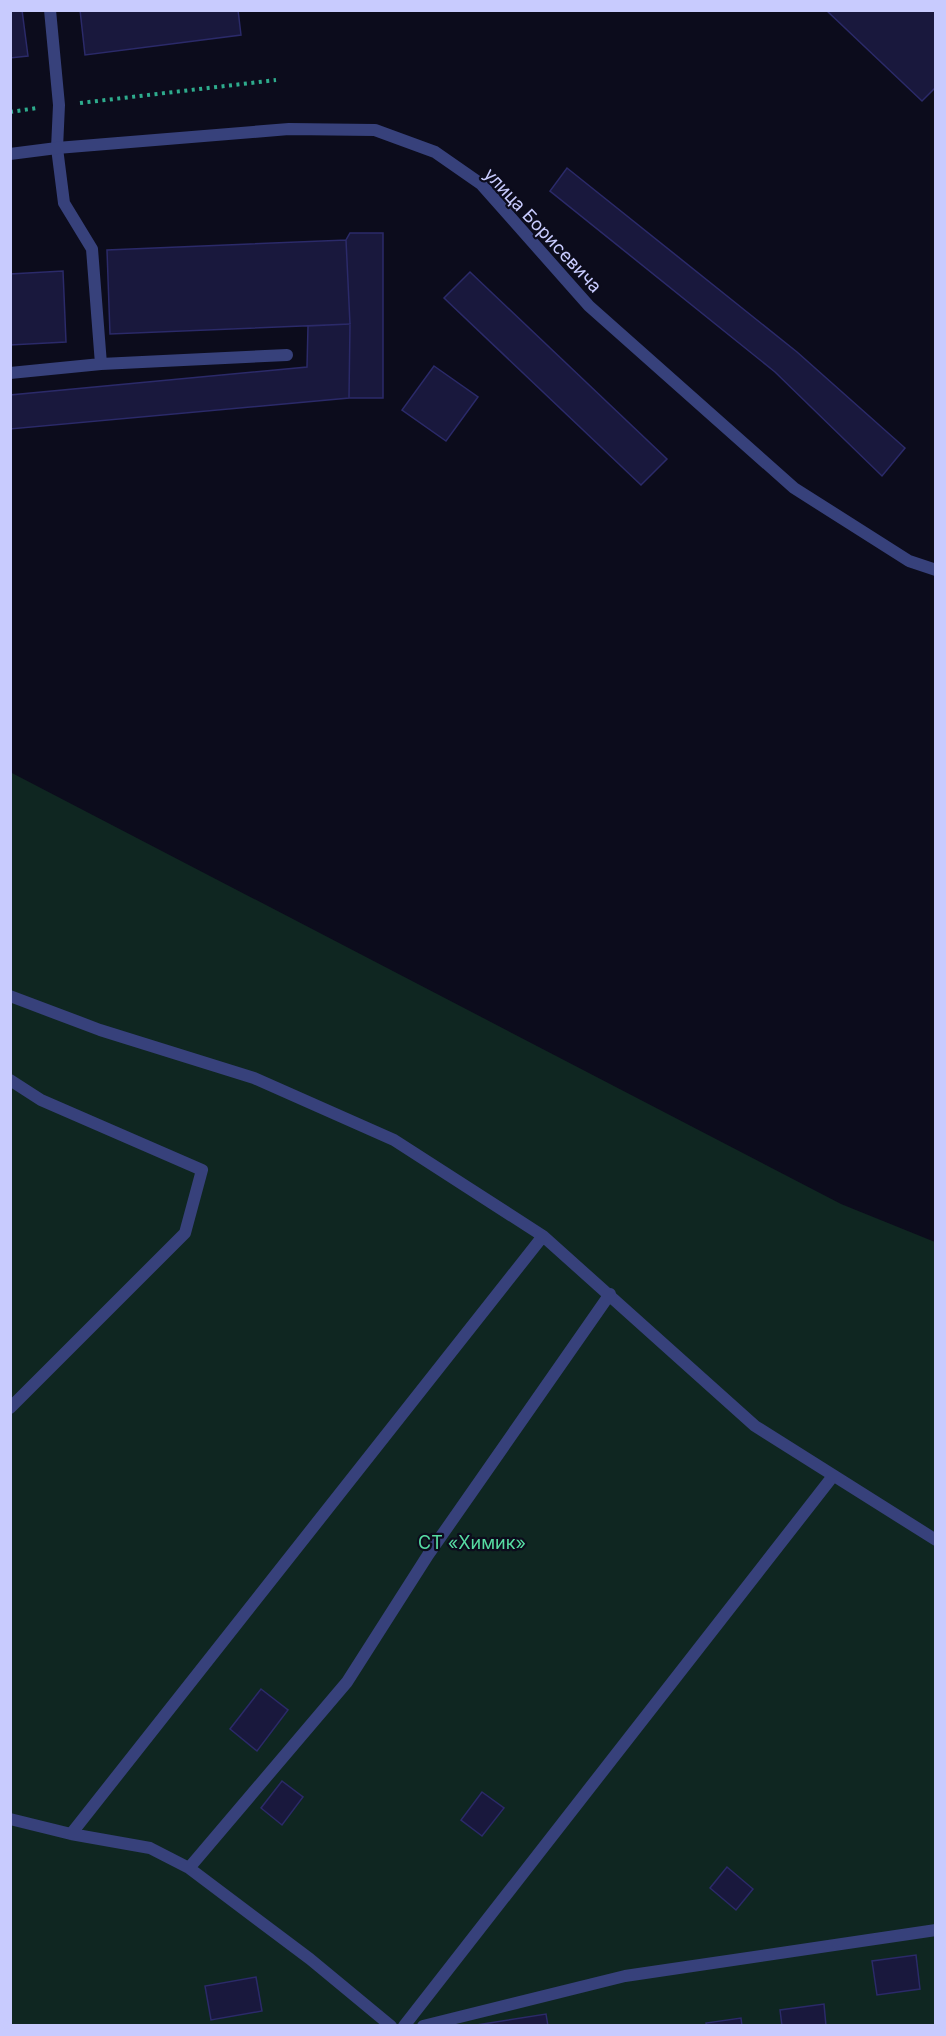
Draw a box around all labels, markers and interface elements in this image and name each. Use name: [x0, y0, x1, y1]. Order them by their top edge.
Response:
street label: улица Борисевича: [480, 163, 606, 297]
park label: СТ «Химик»: [418, 1532, 526, 1553]

